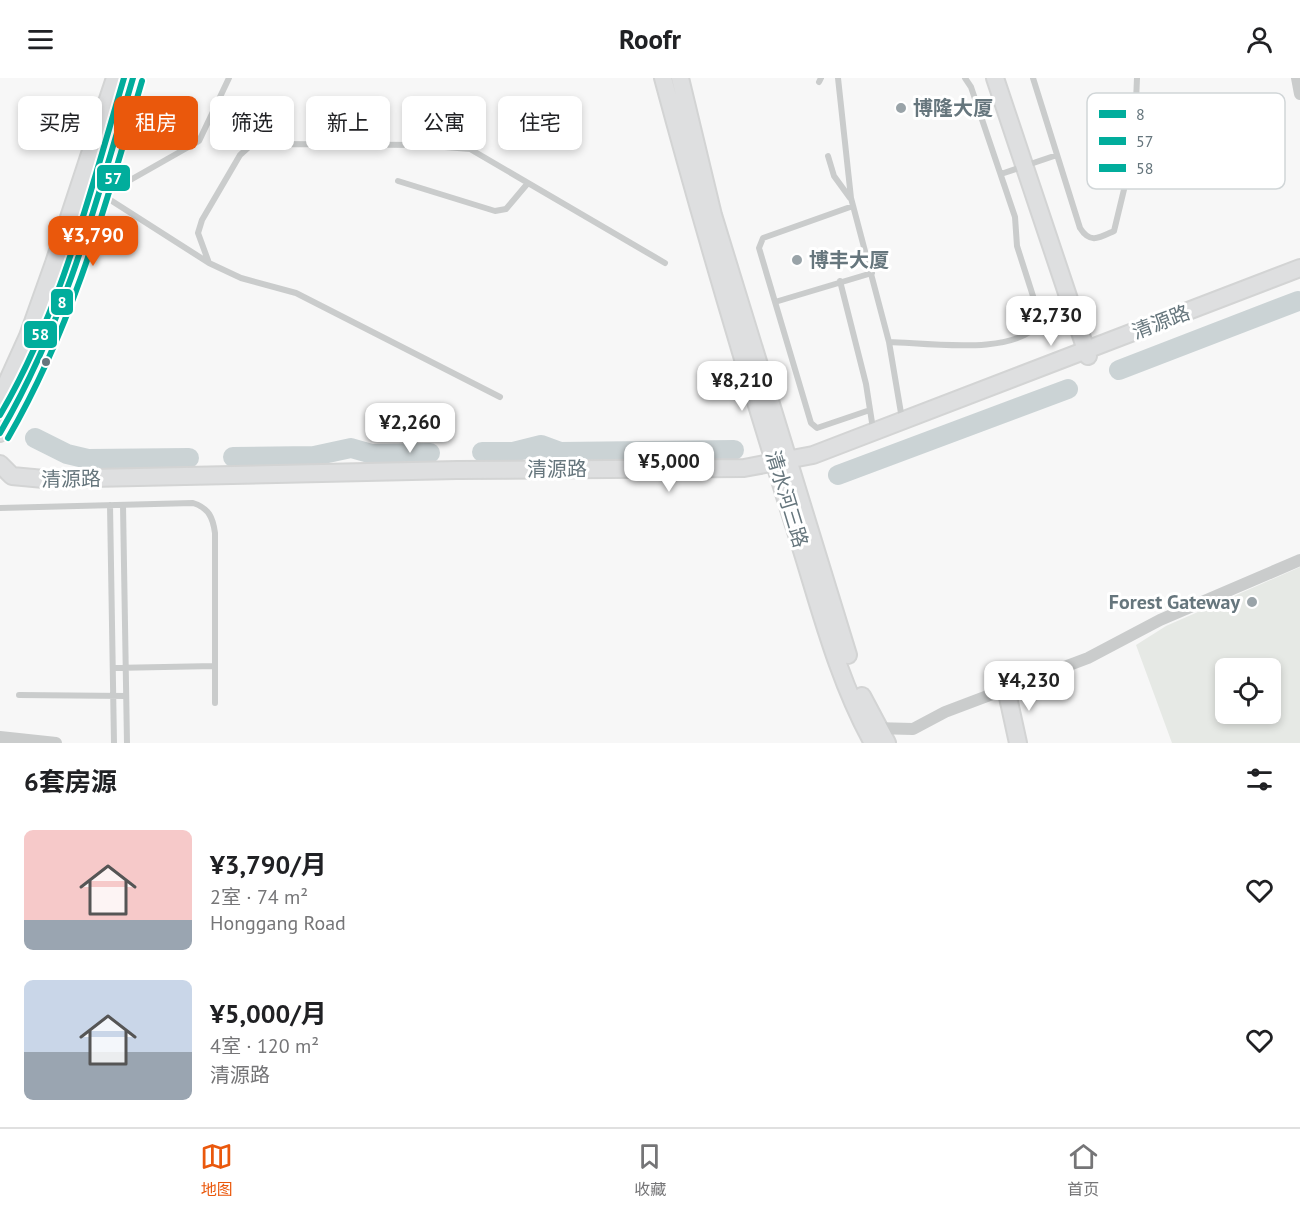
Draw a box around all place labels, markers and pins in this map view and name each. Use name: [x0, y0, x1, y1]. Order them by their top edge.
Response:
place label: 博隆大厦: [913, 95, 993, 121]
marker: 博隆大厦: [894, 101, 908, 115]
pin: ¥3,790: [44, 216, 142, 267]
place label: 博丰大厦: [809, 247, 889, 273]
marker: 博丰大厦: [790, 253, 804, 267]
pin: ¥2,730: [1002, 296, 1100, 347]
unlabelled marker: [40, 356, 52, 368]
pin: ¥8,210: [693, 361, 791, 412]
pin: ¥2,260: [361, 403, 459, 454]
pin: ¥5,000: [620, 442, 718, 493]
place label: Forest Gateway: [1109, 589, 1240, 615]
marker: Forest Gateway: [1245, 595, 1259, 609]
pin: ¥4,230: [980, 661, 1078, 712]

